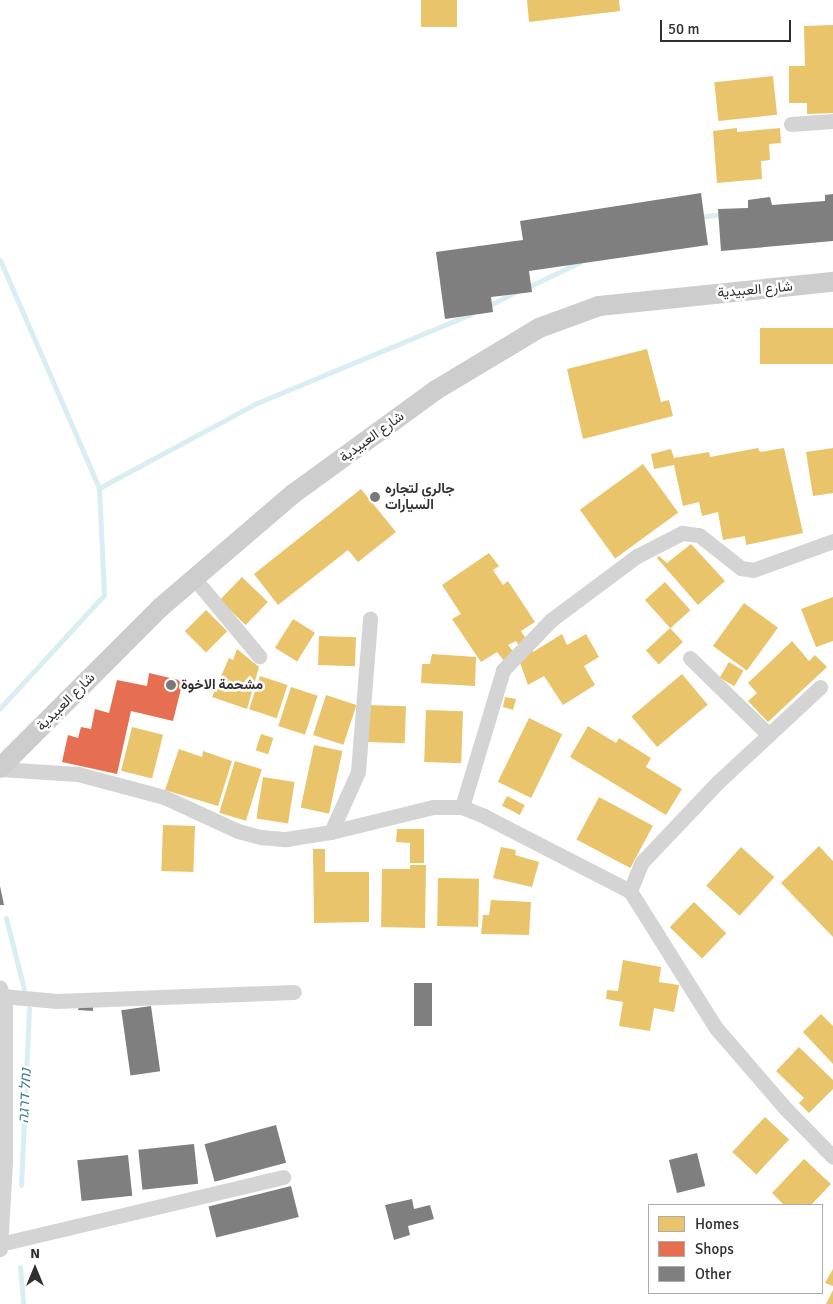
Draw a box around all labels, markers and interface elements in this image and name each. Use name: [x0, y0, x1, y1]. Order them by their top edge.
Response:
scale bar: [663, 10, 794, 42]
text: 50 m: [668, 20, 699, 38]
street label: شارع العبيدية: [717, 278, 793, 302]
street label: شارع العبيدية: [337, 408, 407, 466]
place label: جالري لتجاره السيارات: [385, 481, 455, 514]
marker: جالري لتجاره السيارات: [369, 491, 381, 503]
street label: شارع العبيدية: [33, 669, 99, 735]
place label: مشحمة الاخوة: [181, 677, 263, 693]
marker: مشحمة الاخوة: [165, 679, 177, 691]
water label: נחל דרגה: [15, 1068, 35, 1124]
legend: [648, 1204, 823, 1294]
text: Homes: [695, 1215, 739, 1233]
text: Shops: [695, 1240, 734, 1258]
north arrow: [10, 1244, 60, 1294]
text: N: [30, 1245, 40, 1262]
text: Other: [695, 1265, 731, 1283]

